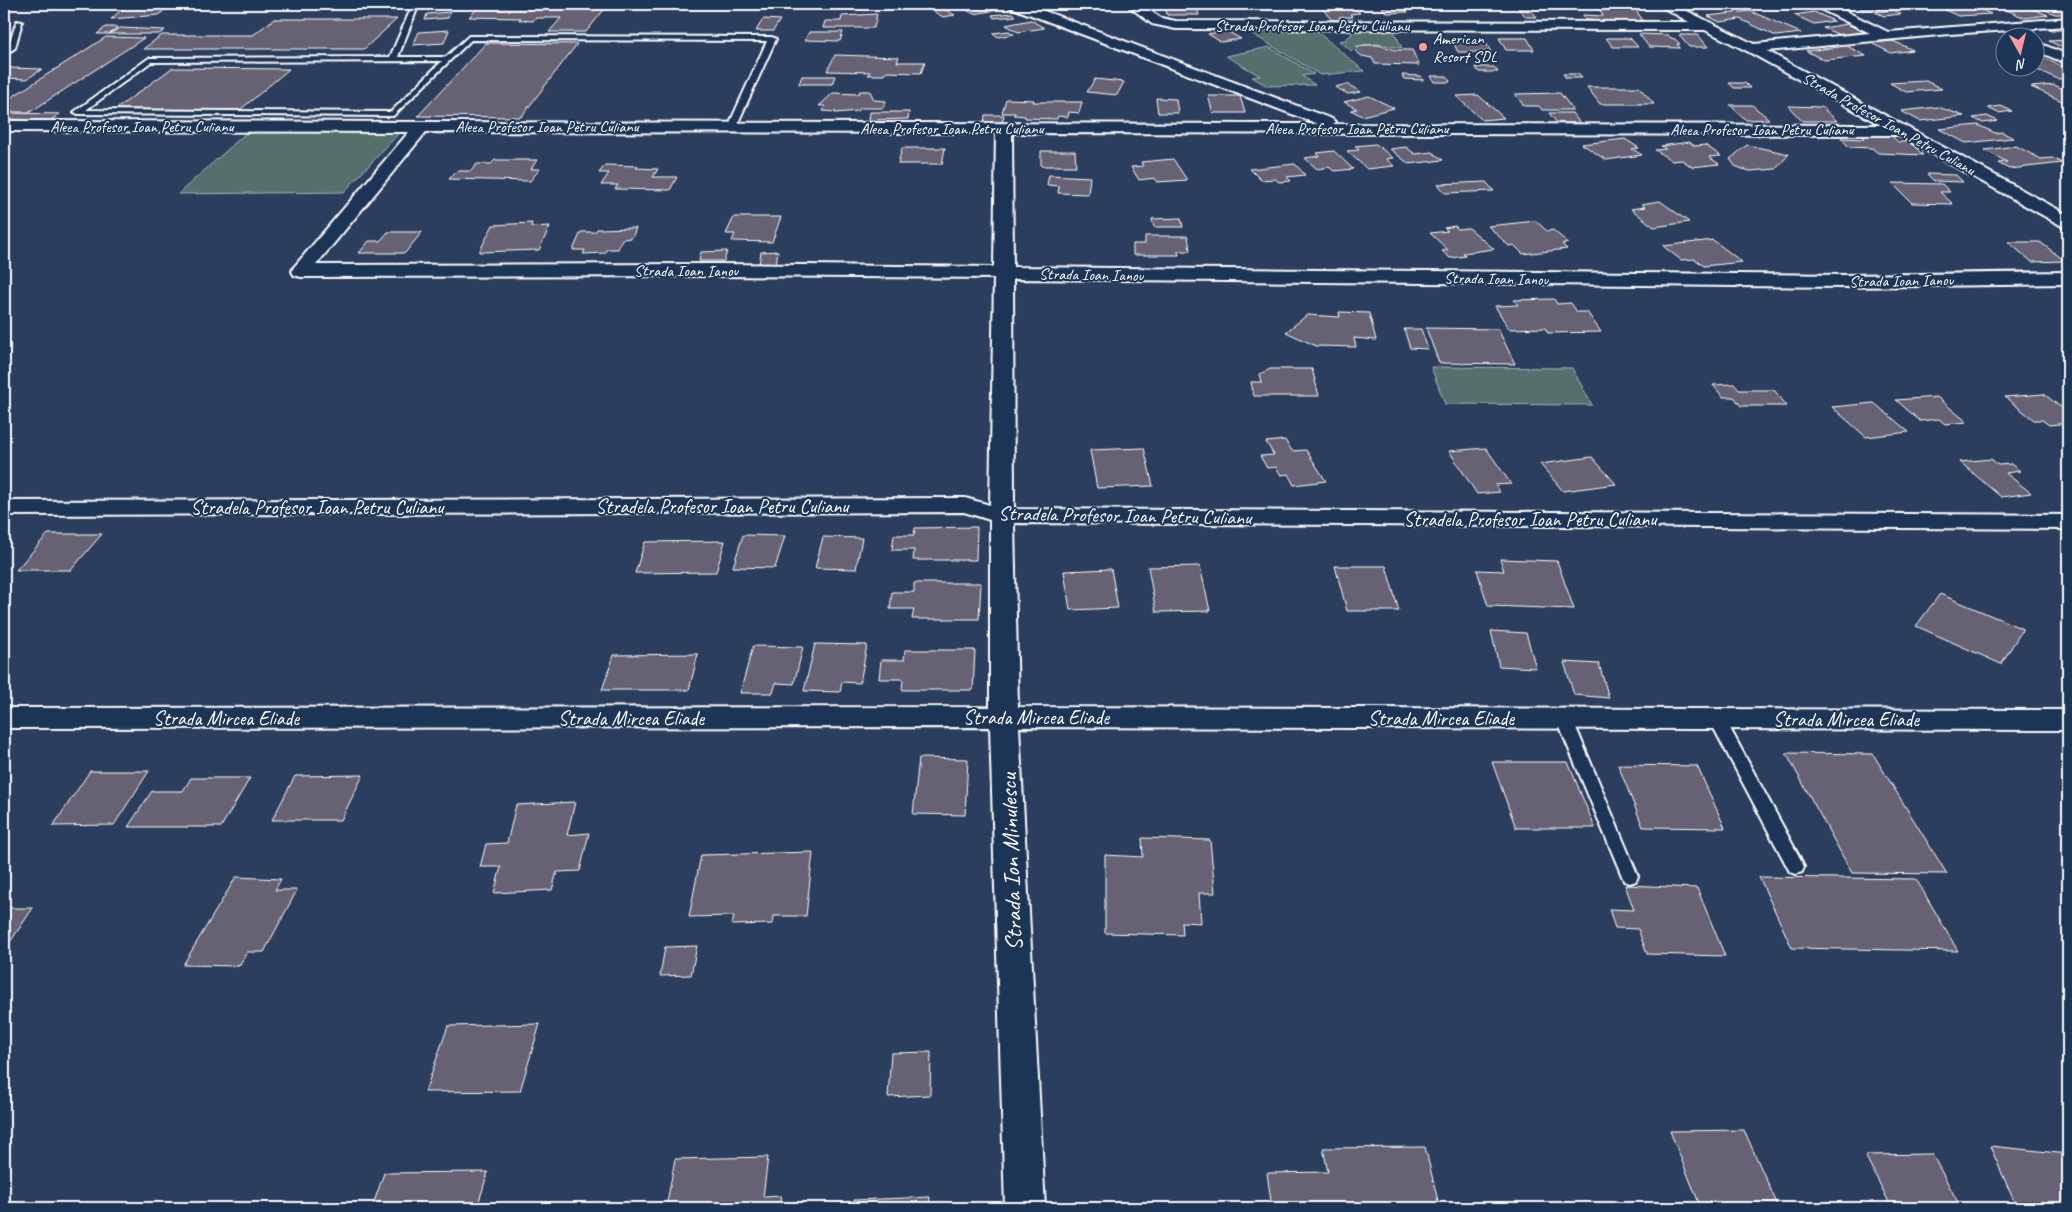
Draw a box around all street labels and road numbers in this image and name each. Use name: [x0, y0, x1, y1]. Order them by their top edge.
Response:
street label: Strada Profesor Ioan Petru Culianu: [1215, 16, 1410, 36]
street label: Strada Profesor Ioan Petru Culianu: [1799, 68, 1979, 180]
street label: Aleea Profesor Ioan Petru Culianu: [50, 117, 235, 137]
street label: Aleea Profesor Ioan Petru Culianu: [455, 117, 640, 137]
street label: Aleea Profesor Ioan Petru Culianu: [860, 119, 1045, 139]
street label: Aleea Profesor Ioan Petru Culianu: [1265, 119, 1450, 139]
street label: Aleea Profesor Ioan Petru Culianu: [1670, 120, 1855, 140]
street label: Strada Ioan Ianov: [634, 261, 740, 281]
street label: Strada Ioan Ianov: [1039, 264, 1145, 286]
street label: Strada Ioan Ianov: [1444, 268, 1550, 290]
street label: Strada Ioan Ianov: [1849, 270, 1955, 292]
street label: Stradela Profesor Ioan Petru Culianu: [595, 494, 850, 519]
street label: Stradela Profesor Ioan Petru Culianu: [190, 495, 445, 520]
street label: Stradela Profesor Ioan Petru Culianu: [998, 501, 1253, 530]
street label: Stradela Profesor Ioan Petru Culianu: [1403, 507, 1658, 532]
street label: Strada Mircea Eliade: [963, 705, 1110, 730]
street label: Strada Mircea Eliade: [153, 706, 300, 731]
street label: Strada Mircea Eliade: [558, 706, 705, 731]
street label: Strada Mircea Eliade: [1368, 706, 1515, 731]
street label: Strada Mircea Eliade: [1773, 707, 1920, 732]
street label: Strada Ion Minulescu: [993, 771, 1029, 951]

